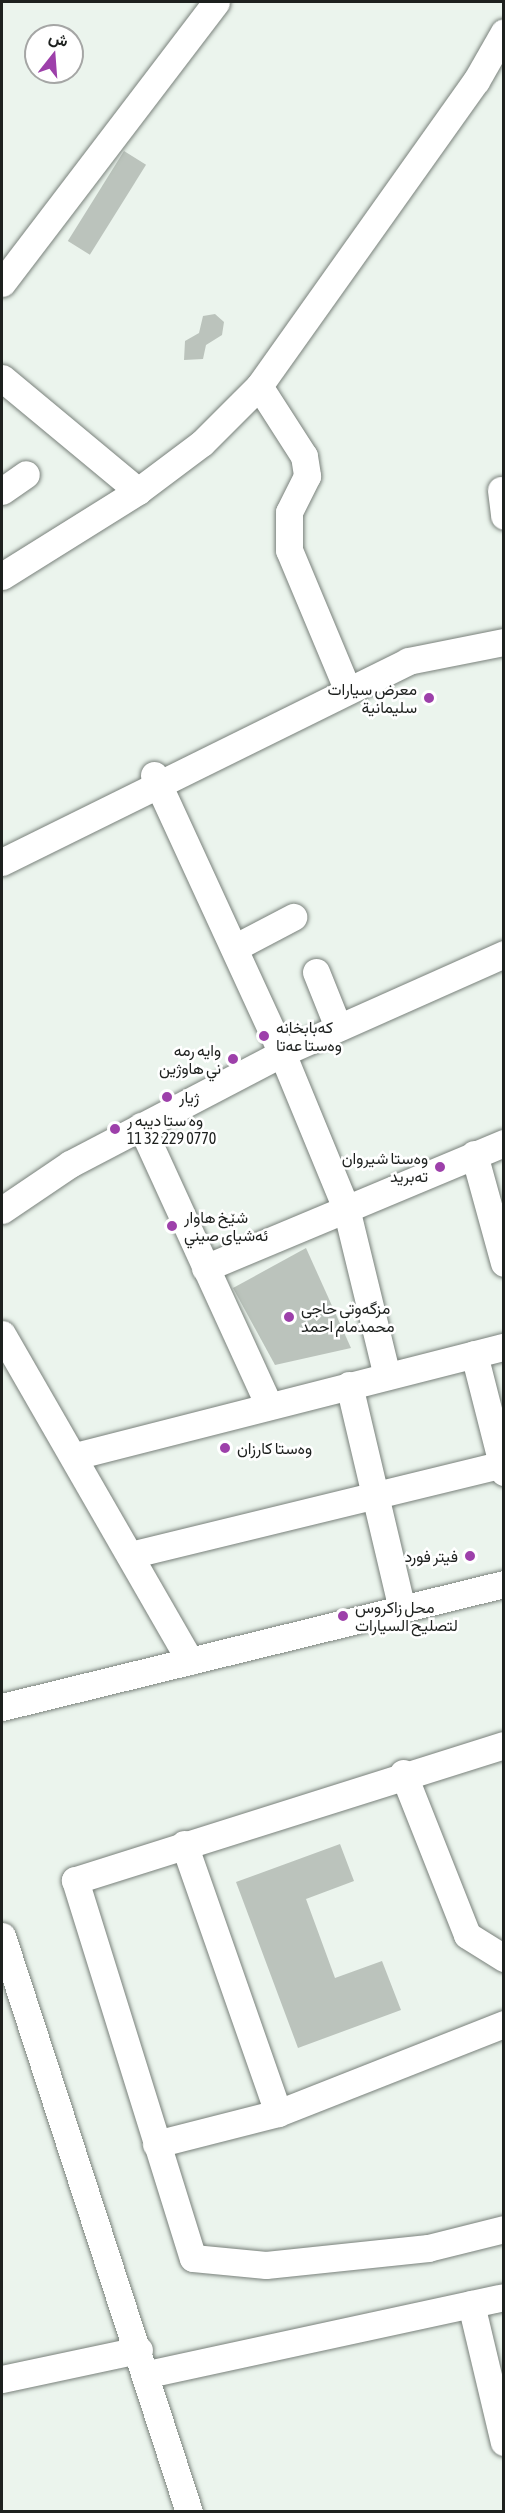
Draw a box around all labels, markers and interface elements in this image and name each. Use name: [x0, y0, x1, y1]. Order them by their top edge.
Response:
north arrow: [24, 24, 84, 84]
text: ش: [47, 27, 70, 50]
place label: معرض سيارات سليمانية: [328, 679, 417, 717]
marker: معرض سيارات سليمانية: [422, 691, 436, 705]
place label: کەبابخانە وەستا عەتا: [276, 1017, 342, 1055]
marker: کەبابخانە وەستا عەتا: [257, 1029, 271, 1043]
place label: وايه رمه ني هاوژين: [159, 1040, 221, 1078]
marker: وايه رمه ني هاوژين: [226, 1052, 240, 1066]
place label: ژیار: [179, 1087, 199, 1107]
marker: ژیار: [160, 1090, 174, 1104]
place label: وه ستا دیبه ر 11 32 229 0770: [127, 1110, 216, 1148]
marker: وه ستا دیبه ر 11 32 229 0770: [108, 1122, 122, 1136]
place label: وەستا شیروان تەبرید: [342, 1148, 428, 1186]
marker: وەستا شیروان تەبرید: [433, 1160, 447, 1174]
place label: شێخ هاوار ئەشیای صيني: [184, 1207, 268, 1245]
marker: شێخ هاوار ئەشیای صيني: [165, 1219, 179, 1233]
place label: مزگەوتی حاجی محمدمام احمد: [301, 1298, 395, 1336]
marker: مزگەوتی حاجی محمدمام احمد: [282, 1310, 296, 1324]
place label: وەستا کارزان: [237, 1438, 312, 1458]
marker: وەستا کارزان: [218, 1441, 232, 1455]
place label: فيتر فورد: [404, 1546, 458, 1566]
marker: فيتر فورد: [463, 1549, 477, 1563]
place label: محل زاكروس لتصليح السيارات: [355, 1597, 458, 1635]
marker: محل زاكروس لتصليح السيارات: [336, 1609, 350, 1623]

